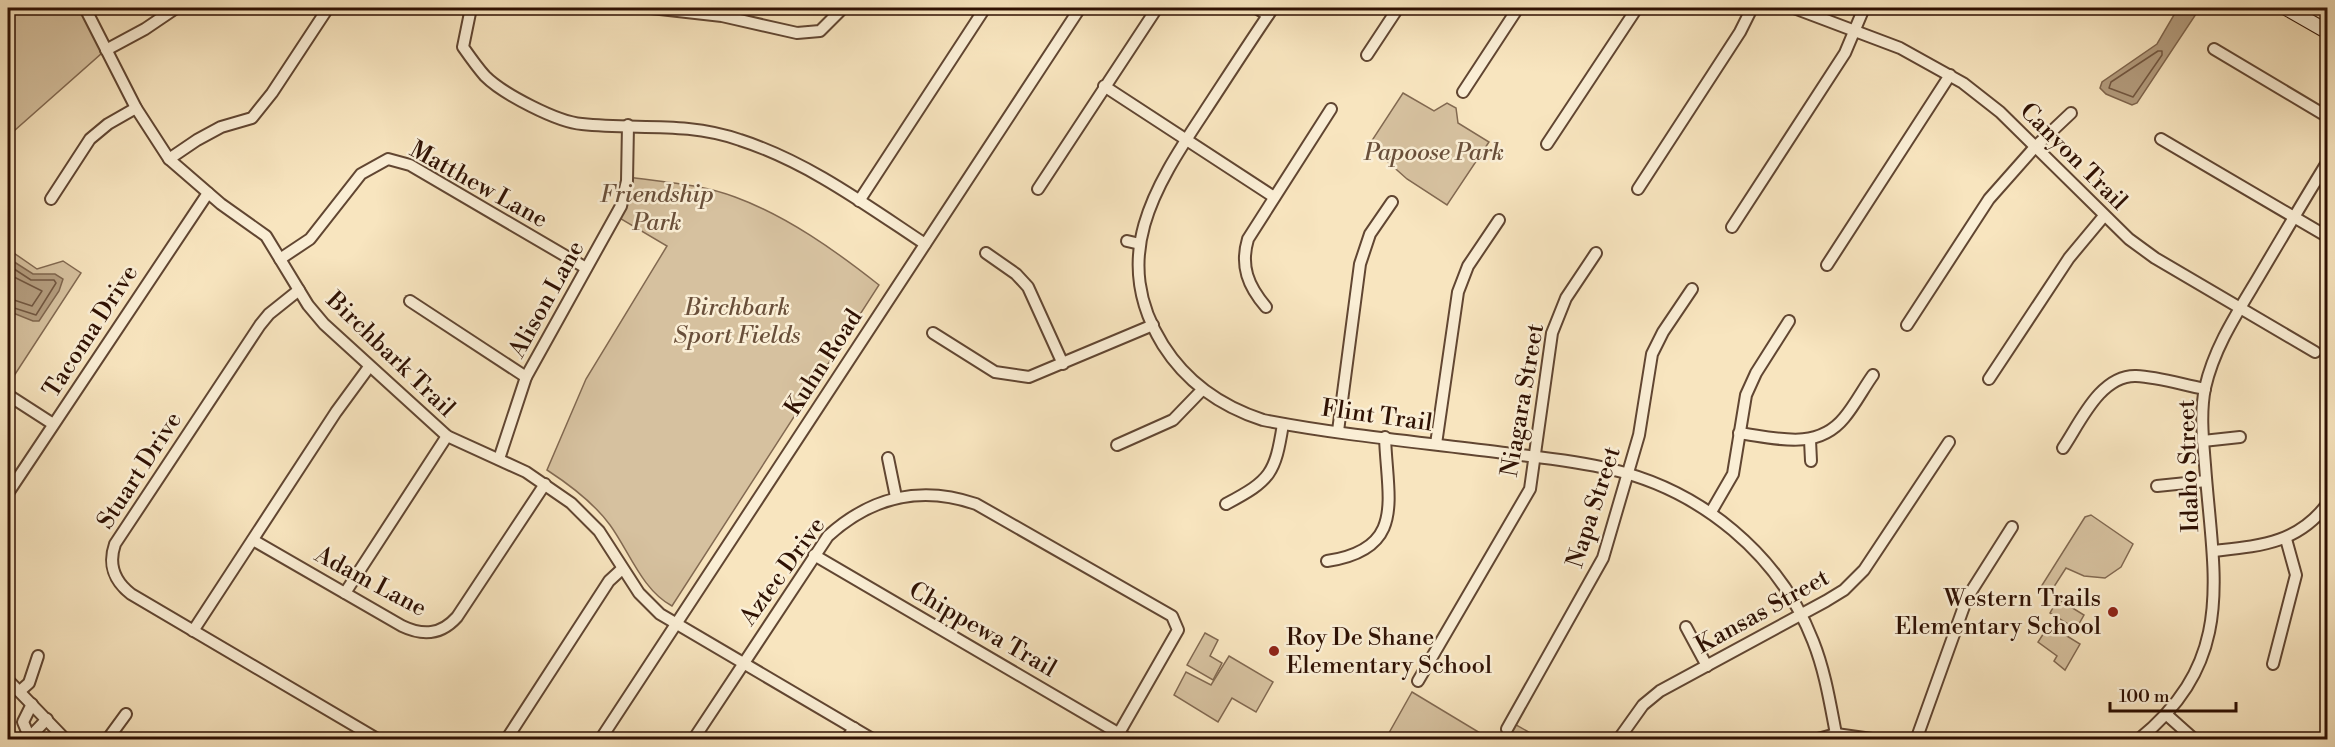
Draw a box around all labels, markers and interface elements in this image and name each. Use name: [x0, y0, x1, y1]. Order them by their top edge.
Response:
street label: Canyon Trail: [2013, 97, 2133, 217]
street label: Matthew Lane: [404, 135, 553, 235]
park label: Papoose Park: [1363, 138, 1504, 168]
park label: Friendship Park: [600, 180, 714, 238]
street label: Alison Lane: [502, 236, 591, 364]
street label: Tacoma Drive: [37, 259, 145, 404]
street label: Birchbark Trail: [319, 285, 461, 424]
park label: Birchbark Sport Fields: [674, 293, 800, 351]
street label: Kuhn Road: [778, 303, 870, 421]
street label: Niagara Street: [1495, 321, 1551, 479]
street label: Flint Trail: [1319, 393, 1434, 439]
street label: Idaho Street: [2172, 399, 2206, 533]
street label: Stuart Drive: [91, 406, 189, 535]
street label: Napa Street: [1560, 442, 1628, 572]
street label: Aztec Drive: [733, 512, 832, 632]
street label: Adam Lane: [309, 539, 432, 624]
street label: Kansas Street: [1690, 563, 1835, 661]
street label: Chippewa Trail: [903, 575, 1062, 684]
place label: Western Trails Elementary School: [1895, 584, 2101, 642]
marker: Western Trails Elementary School: [2106, 605, 2120, 619]
place label: Roy De Shane Elementary School: [1286, 623, 1492, 681]
marker: Roy De Shane Elementary School: [1267, 644, 1281, 658]
scale bar: [2110, 675, 2236, 713]
text: 100 m: [2119, 685, 2170, 708]

